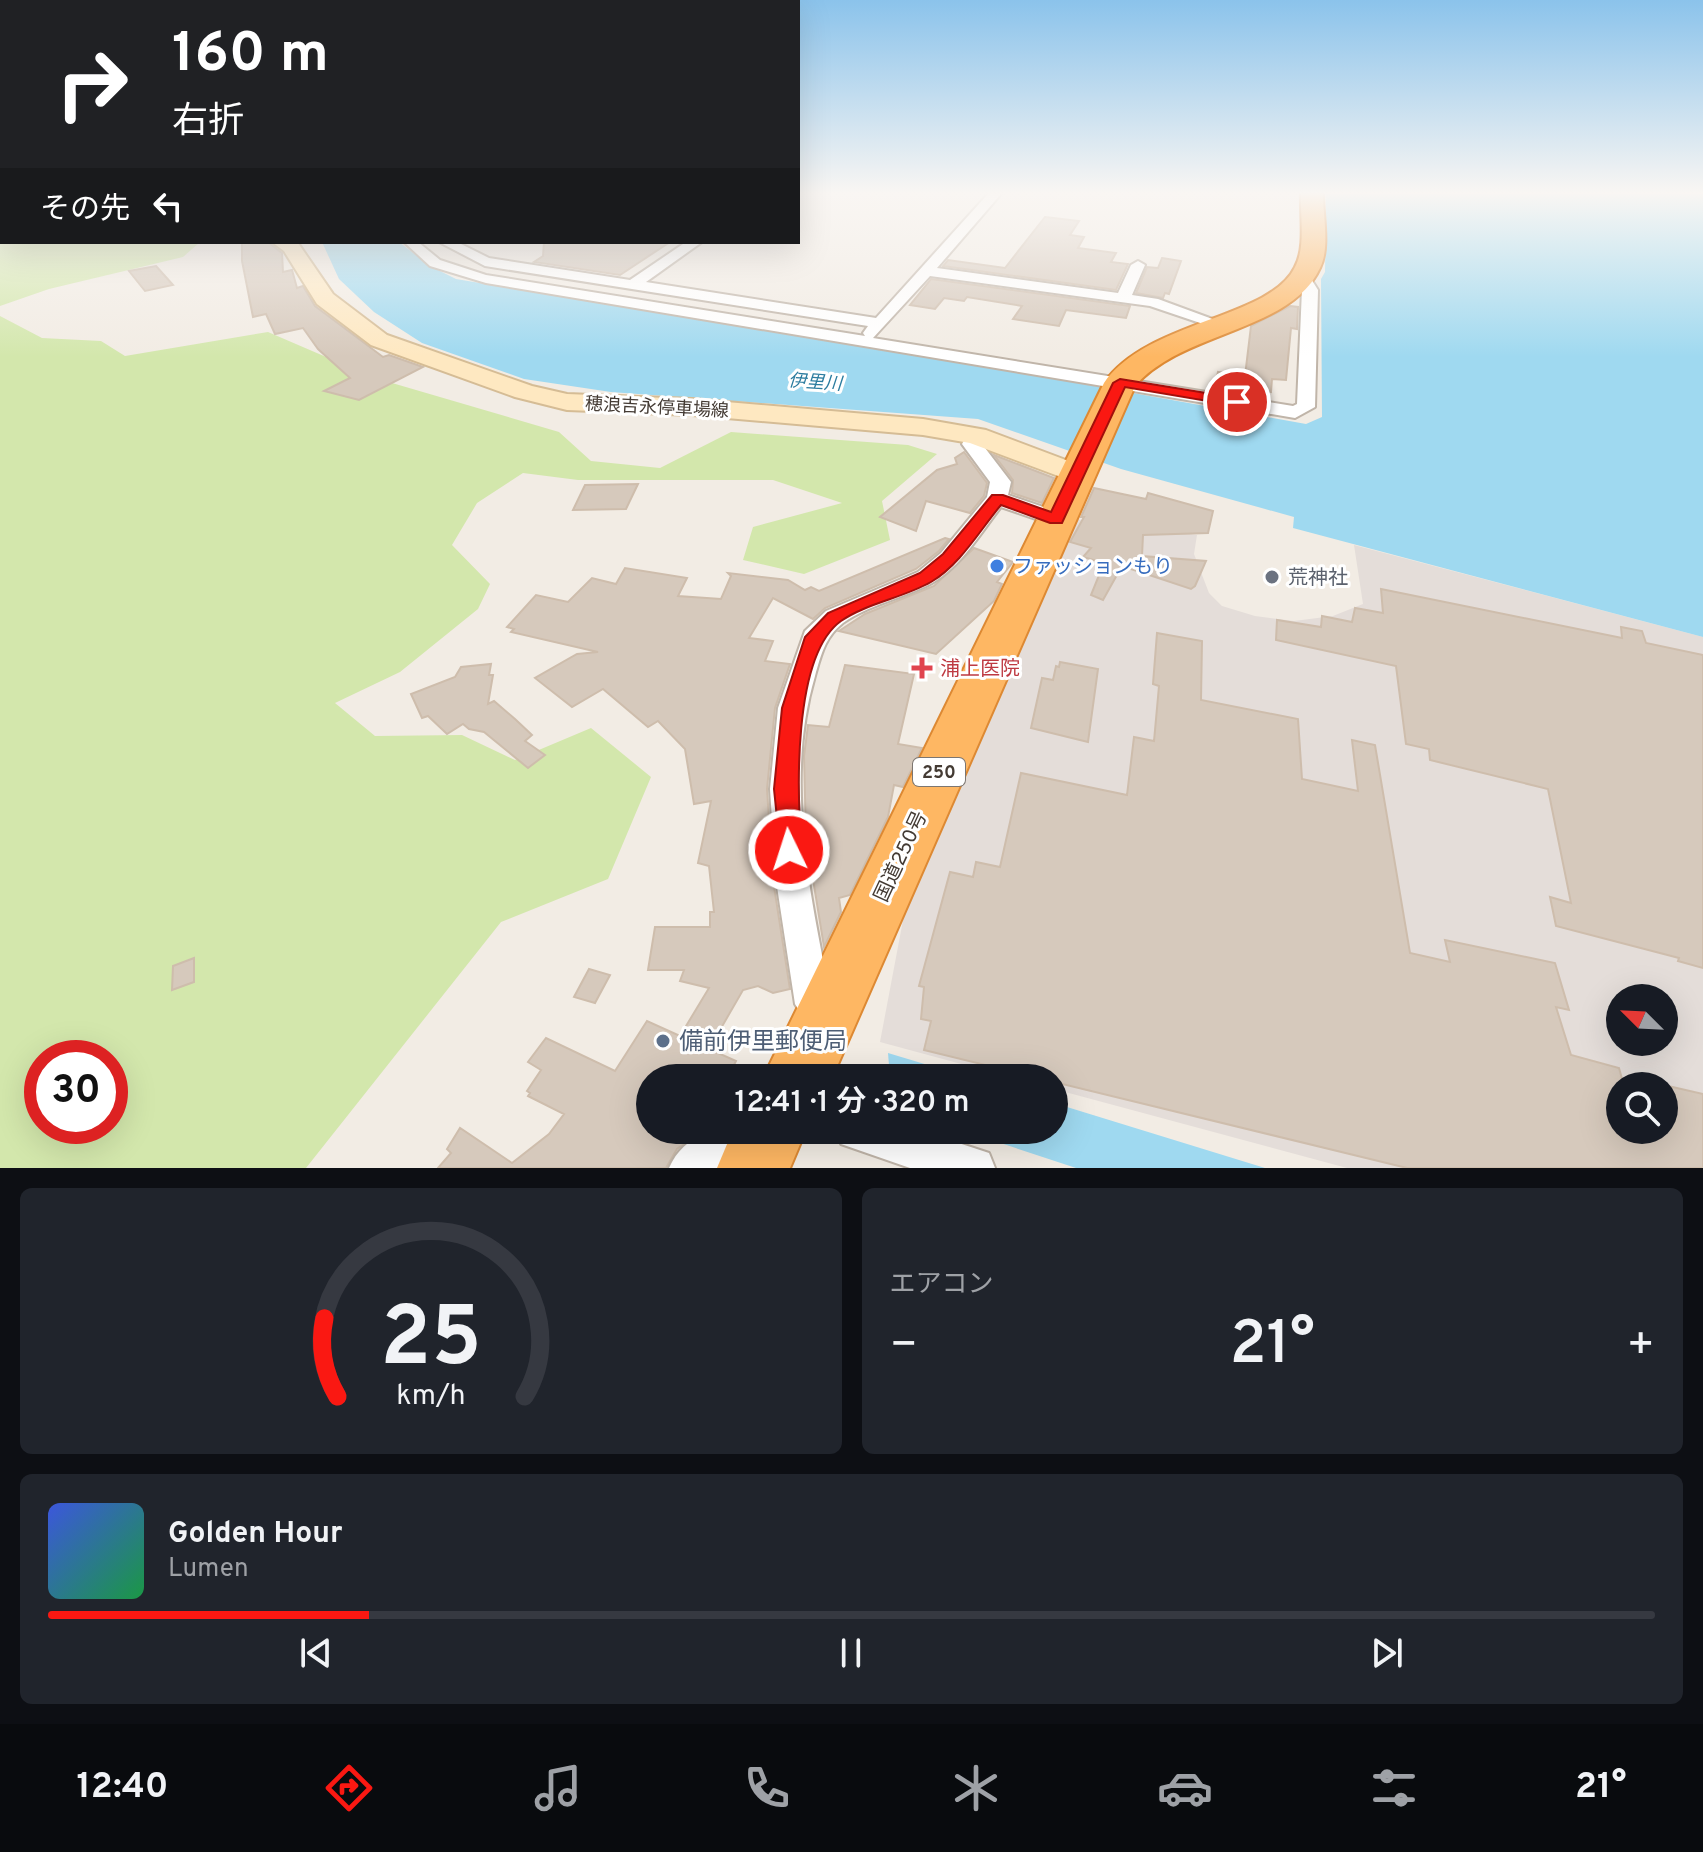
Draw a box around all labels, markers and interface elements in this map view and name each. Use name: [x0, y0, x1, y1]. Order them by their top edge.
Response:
text: 160 m: [172, 21, 329, 91]
icon: right: [40, 32, 144, 136]
text: 右折: [172, 100, 244, 146]
icon: left: [146, 184, 190, 228]
text: その先: [40, 192, 130, 229]
pin: [1203, 368, 1271, 436]
water label: 伊里川: [787, 370, 845, 397]
icon: arrive: [1215, 380, 1259, 424]
street label: 穂浪吉永停車場線: [584, 393, 729, 424]
place label: ファッションもり: [1013, 555, 1173, 581]
marker: ファッションもり: [988, 557, 1006, 575]
place label: 荒神社: [1288, 566, 1348, 592]
marker: 荒神社: [1263, 568, 1281, 586]
marker: 浦上医院: [911, 657, 933, 679]
place label: 浦上医院: [940, 657, 1020, 683]
road number: 250: [913, 758, 965, 786]
street label: 国道250号: [869, 807, 934, 907]
position arrow: [747, 808, 831, 892]
north arrow: [1606, 984, 1678, 1056]
map controls: [1606, 984, 1678, 1144]
place label: 備前伊里郵便局: [679, 1028, 847, 1058]
marker: 備前伊里郵便局: [654, 1032, 672, 1050]
speed limit sign: 30: [24, 1040, 128, 1144]
button: search: [1606, 1072, 1678, 1144]
text: 12:41 · 1 分 · 320 m: [734, 1085, 970, 1122]
text: エアコン: [890, 1269, 994, 1302]
text: 25: [380, 1290, 482, 1395]
text: 21°: [1230, 1309, 1315, 1385]
text: −: [890, 1319, 918, 1375]
text: +: [1627, 1319, 1655, 1375]
text: km/h: [396, 1379, 465, 1415]
text: Golden Hour: [168, 1516, 342, 1553]
text: Lumen: [168, 1553, 249, 1586]
icon: previous: [294, 1631, 338, 1675]
icon: pause: [829, 1631, 873, 1675]
icon: next: [1365, 1631, 1409, 1675]
icon: directions: [321, 1760, 377, 1816]
icon: music: [530, 1760, 586, 1816]
icon: phone: [739, 1760, 795, 1816]
icon: climate: [948, 1760, 1004, 1816]
icon: car: [1157, 1760, 1213, 1816]
icon: filters: [1366, 1760, 1422, 1816]
text: 12:40: [76, 1765, 168, 1811]
text: 21°: [1575, 1765, 1627, 1811]

